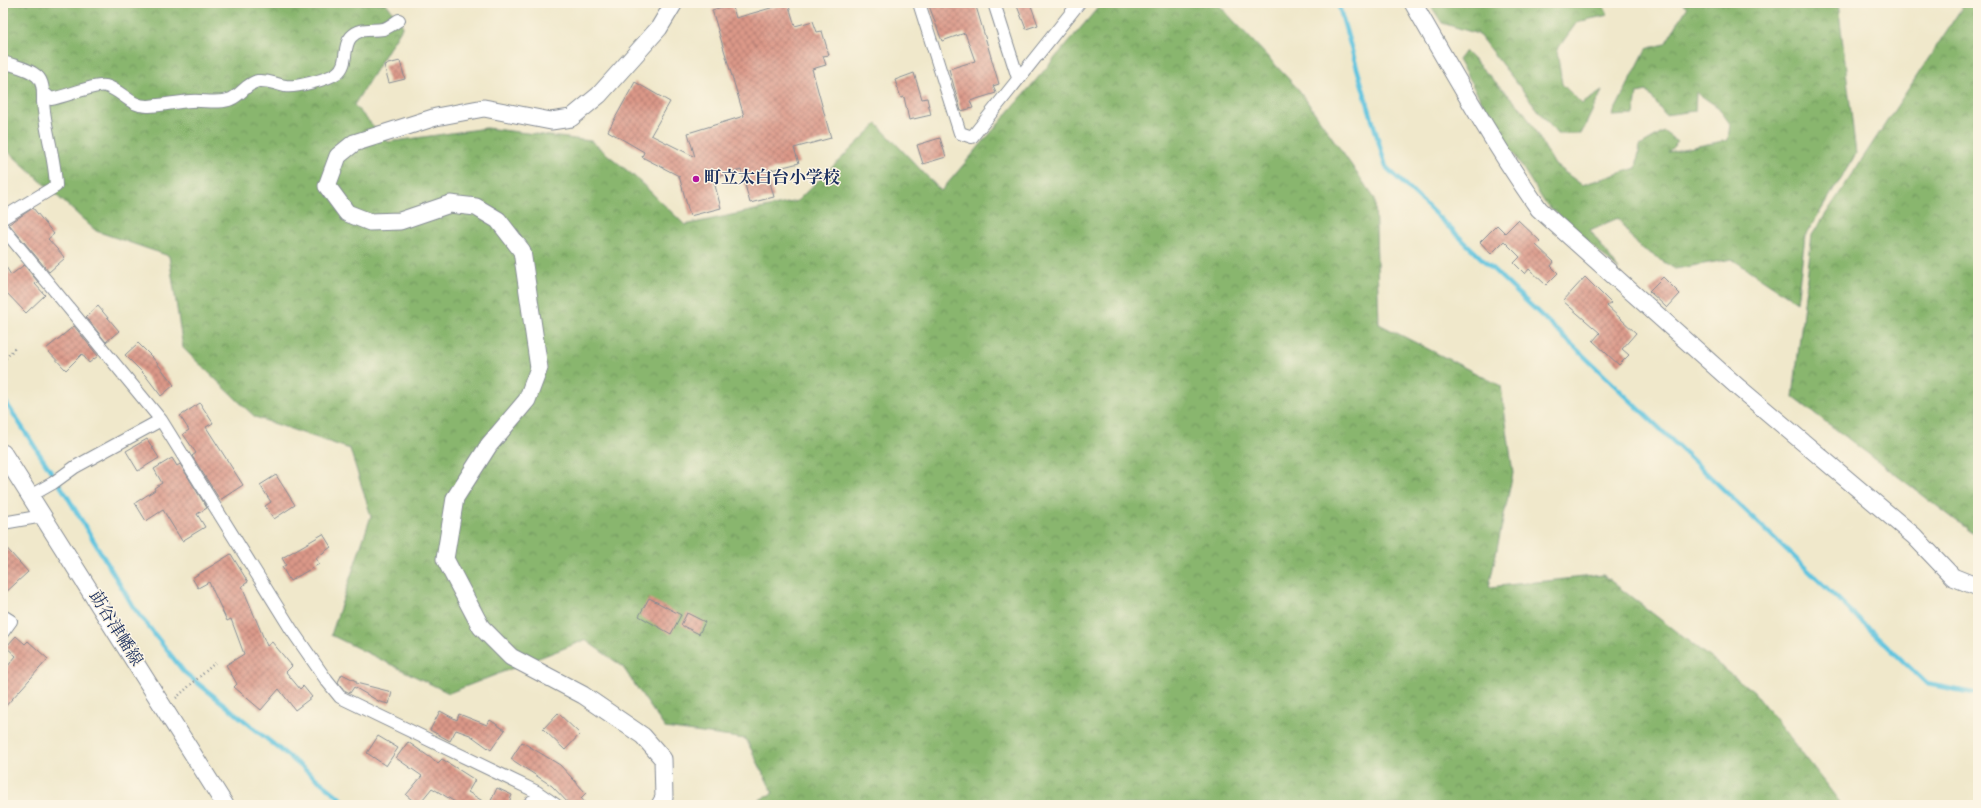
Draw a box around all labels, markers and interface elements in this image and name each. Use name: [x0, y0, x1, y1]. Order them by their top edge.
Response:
place label: 町立太白台小学校: [704, 167, 840, 191]
marker: 町立太白台小学校: [691, 174, 701, 184]
street label: 莇谷津幡線: [82, 587, 148, 671]

